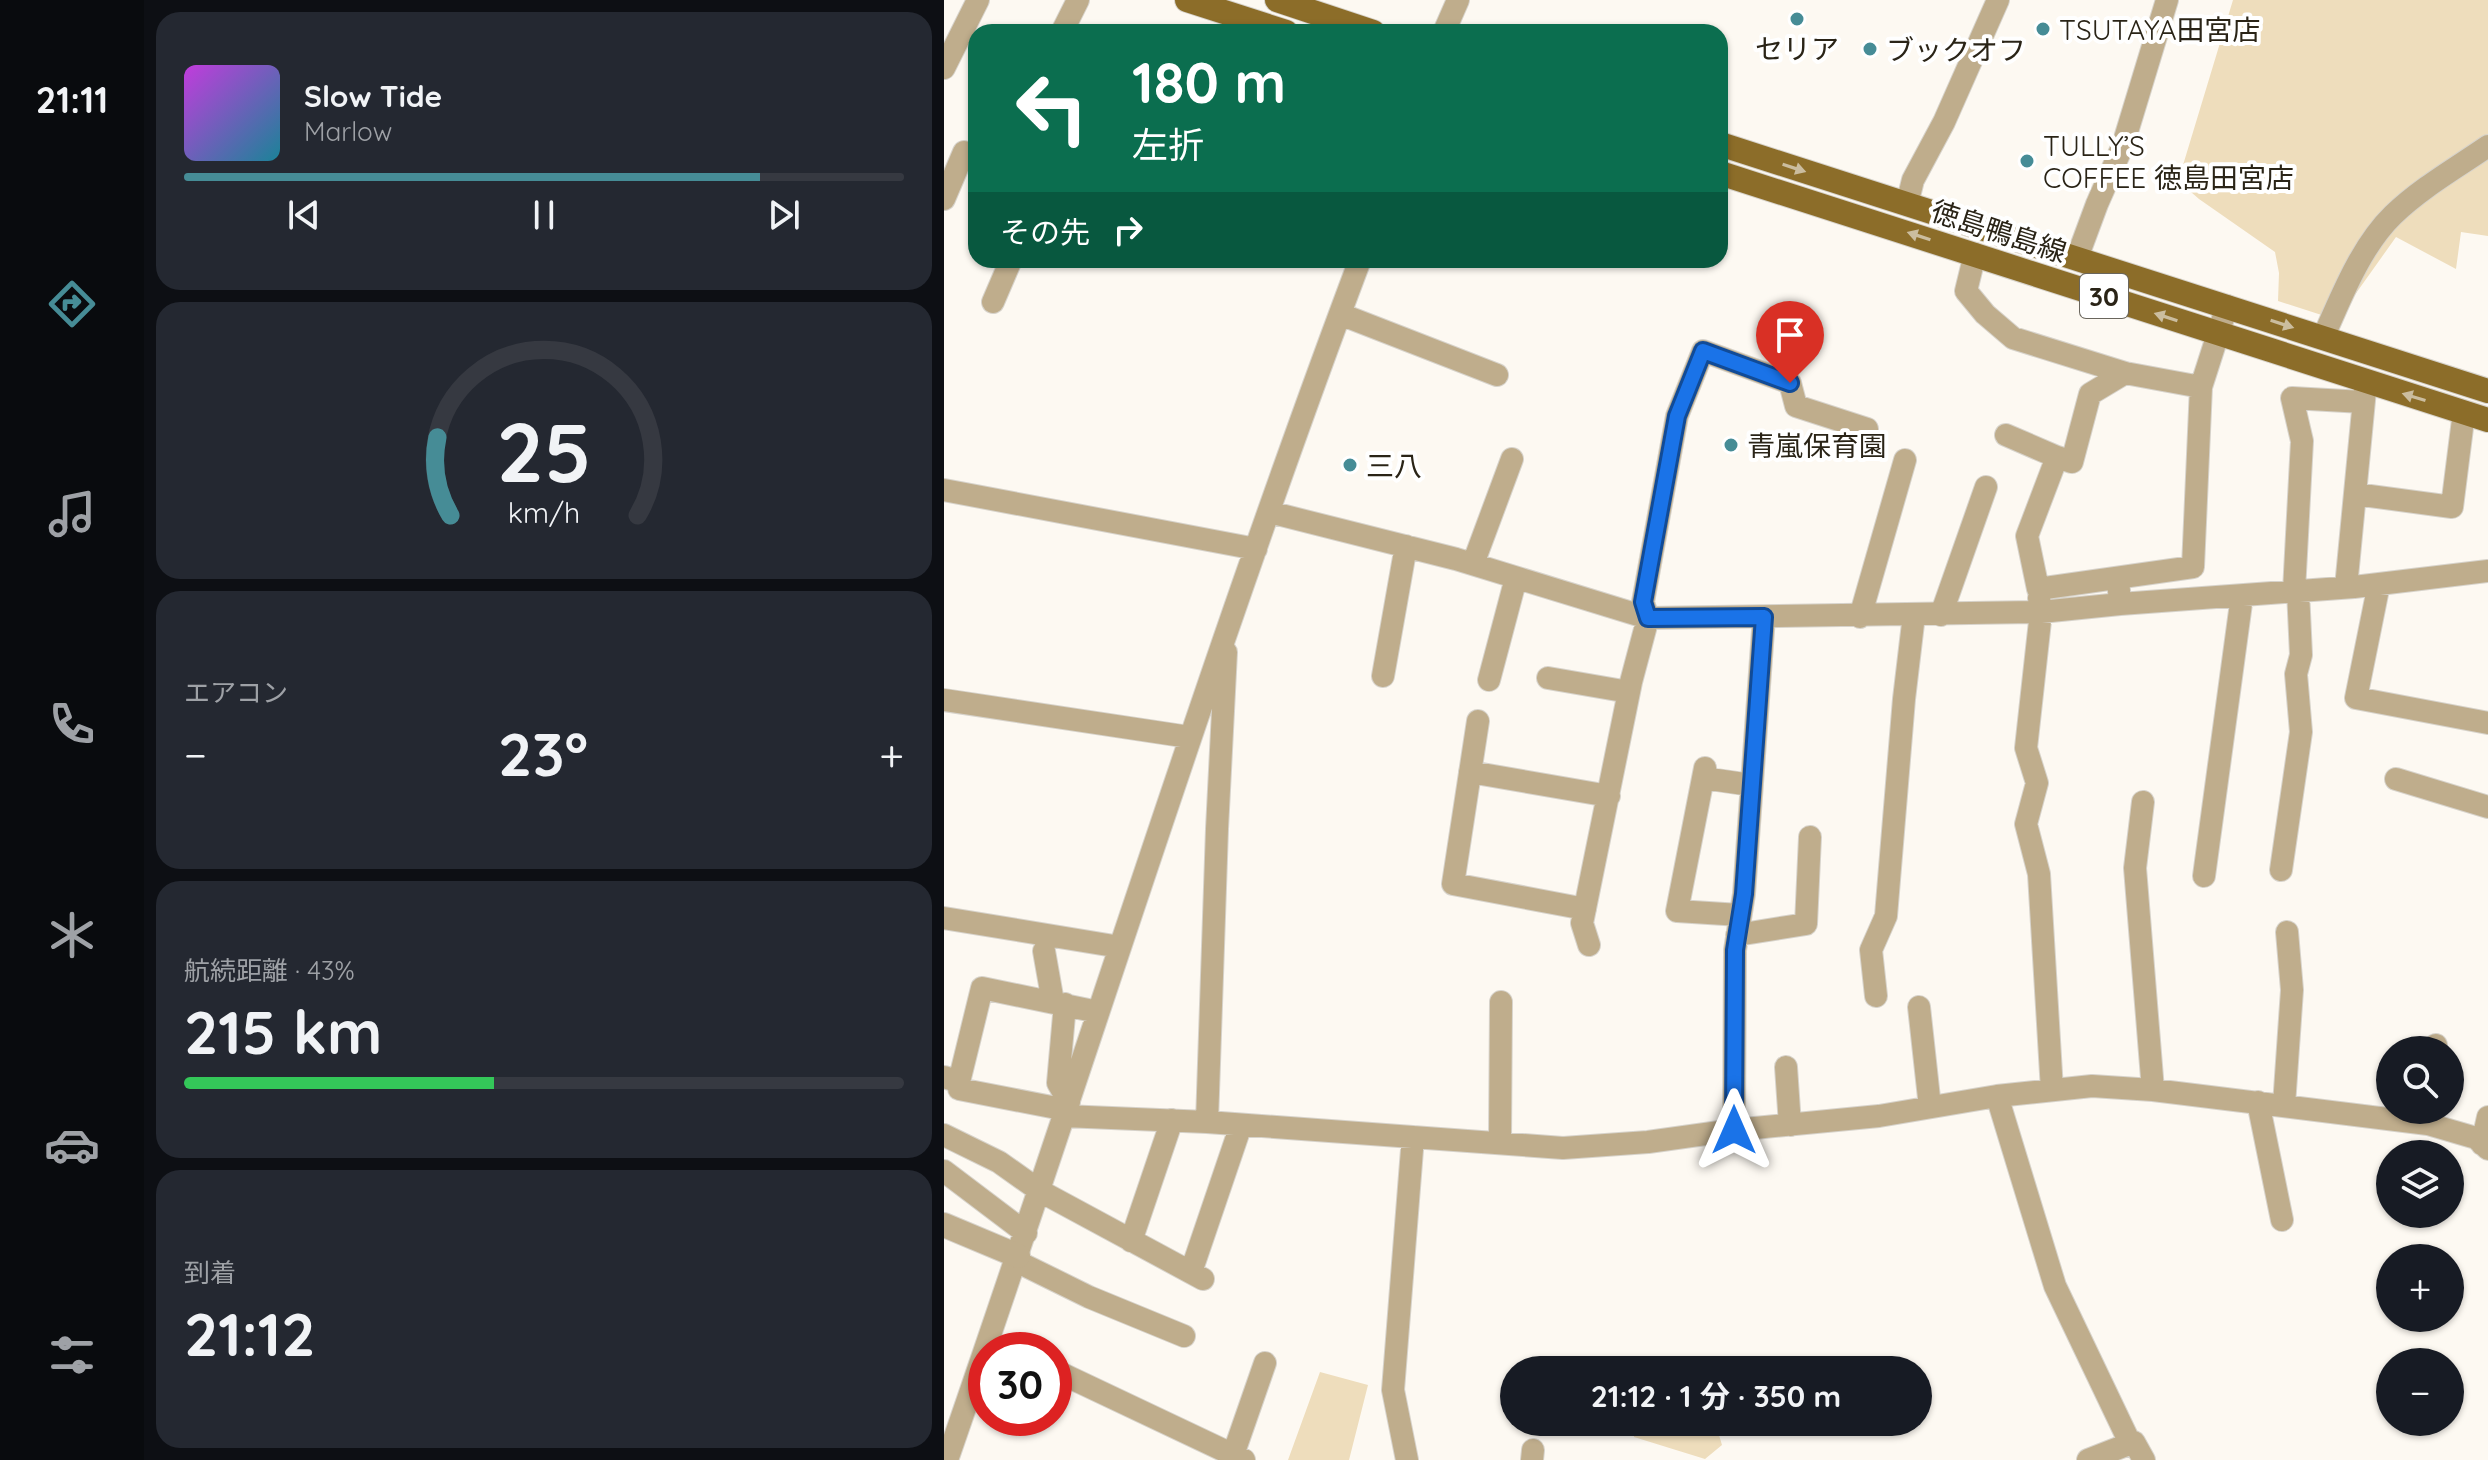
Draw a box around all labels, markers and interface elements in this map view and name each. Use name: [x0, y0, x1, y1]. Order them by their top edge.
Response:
marker: セリア: [1788, 10, 1806, 28]
place label: TSUTAYA田宮店: [2059, 12, 2261, 47]
marker: TSUTAYA田宮店: [2034, 20, 2052, 38]
place label: セリア: [1755, 31, 1839, 66]
place label: ブックオフ: [1886, 32, 2026, 67]
marker: ブックオフ: [1861, 40, 1879, 58]
text: 180 m: [1132, 47, 1286, 117]
icon: left: [1000, 56, 1104, 160]
text: 21:11: [36, 77, 108, 122]
text: Slow Tide: [304, 77, 442, 115]
text: Marlow: [304, 115, 392, 148]
text: 左折: [1132, 122, 1204, 167]
place label: TULLY’S COFFEE 徳島田宮店: [2043, 128, 2294, 195]
marker: TULLY’S COFFEE 徳島田宮店: [2018, 152, 2036, 170]
one-way arrow: [1783, 162, 1807, 174]
icon: previous: [282, 193, 326, 237]
icon: pause: [522, 193, 566, 237]
icon: next: [762, 193, 806, 237]
street label: 徳島鴨島線: [1927, 193, 2071, 269]
icon: right: [1106, 208, 1150, 252]
text: その先: [1000, 213, 1090, 251]
one-way arrow: [1907, 230, 1931, 242]
road number: 30: [2080, 274, 2128, 318]
icon: directions: [44, 276, 100, 332]
pin: [1756, 301, 1824, 383]
one-way arrow: [2154, 310, 2178, 322]
icon: arrive: [1768, 313, 1812, 357]
one-way arrow: [2270, 319, 2294, 331]
one-way arrow: [2401, 390, 2425, 402]
text: 25: [496, 399, 592, 503]
place label: 青嵐保育園: [1747, 428, 1887, 463]
marker: 青嵐保育園: [1722, 436, 1740, 454]
place label: 三八: [1366, 448, 1422, 483]
marker: 三八: [1341, 456, 1359, 474]
icon: music: [44, 486, 100, 542]
text: km/h: [508, 495, 580, 531]
text: エアコン: [184, 676, 288, 709]
icon: phone: [44, 696, 100, 752]
text: 23°: [498, 716, 588, 791]
text: −: [184, 727, 207, 782]
text: +: [879, 727, 904, 782]
icon: climate: [44, 907, 100, 963]
text: 航続距離 · 43%: [184, 954, 355, 987]
text: 215 km: [184, 994, 382, 1069]
map controls: [2376, 1036, 2464, 1436]
button: search: [2376, 1036, 2464, 1124]
position arrow: [1692, 1088, 1776, 1172]
icon: car: [44, 1117, 100, 1173]
button: layers: [2376, 1140, 2464, 1228]
button: +: [2376, 1244, 2464, 1332]
text: 到着: [184, 1256, 236, 1289]
text: 21:12: [184, 1296, 315, 1371]
icon: filters: [44, 1327, 100, 1383]
speed limit sign: 30: [968, 1332, 1072, 1436]
button: −: [2376, 1348, 2464, 1436]
text: 21:12 · 1 分 · 350 m: [1591, 1377, 1841, 1415]

